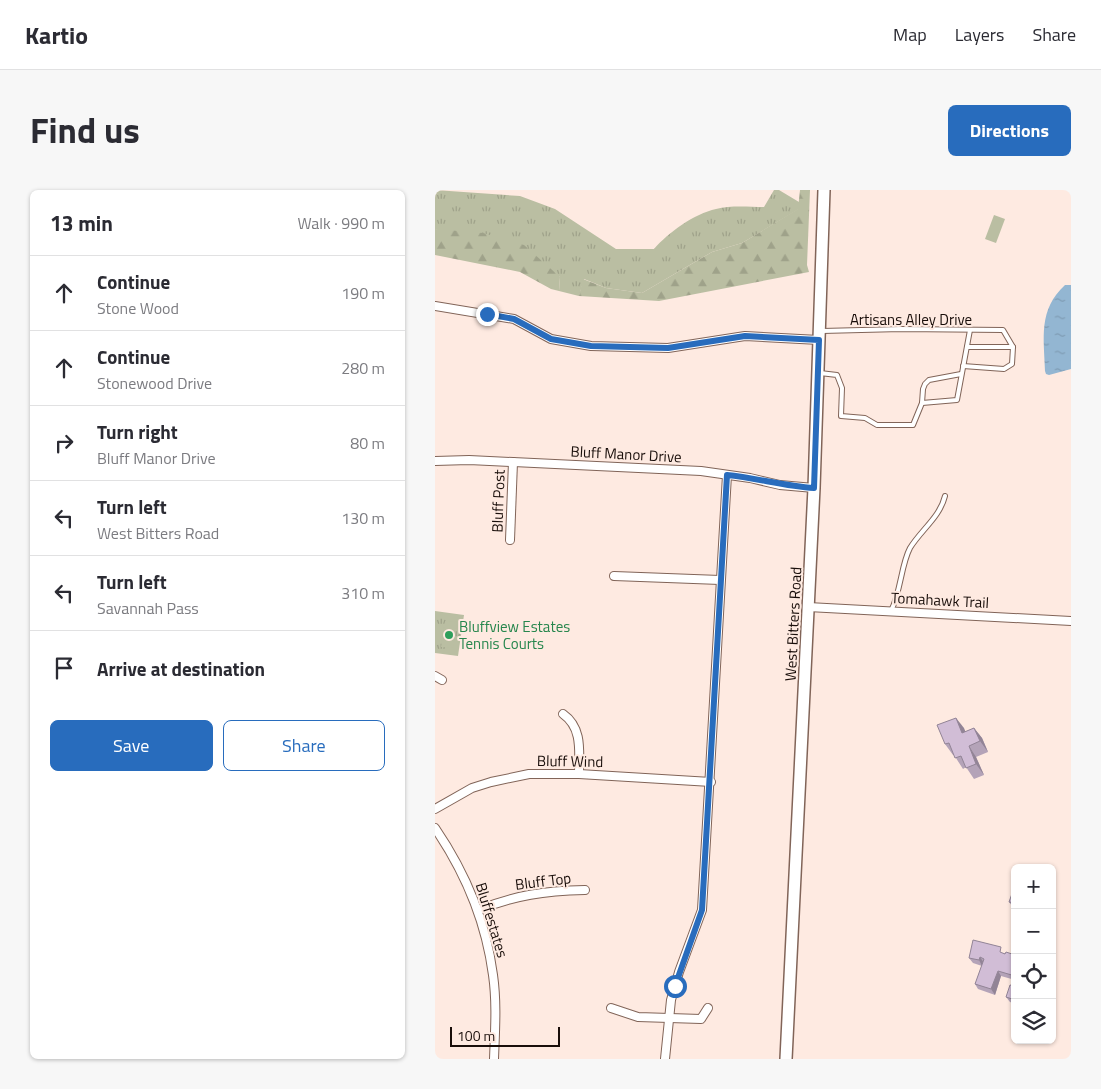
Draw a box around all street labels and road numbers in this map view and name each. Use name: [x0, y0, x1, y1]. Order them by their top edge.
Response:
street label: Artisans Alley Drive: [850, 308, 972, 331]
street label: Bluff Manor Drive: [570, 440, 682, 468]
street label: Bluff Post: [485, 468, 511, 533]
street label: West Bitters Road: [779, 566, 807, 682]
street label: Tomahawk Trail: [890, 586, 990, 614]
street label: Bluff Wind: [537, 749, 603, 773]
street label: Bluff Top: [514, 866, 572, 896]
street label: Bluffestates: [470, 880, 514, 960]

